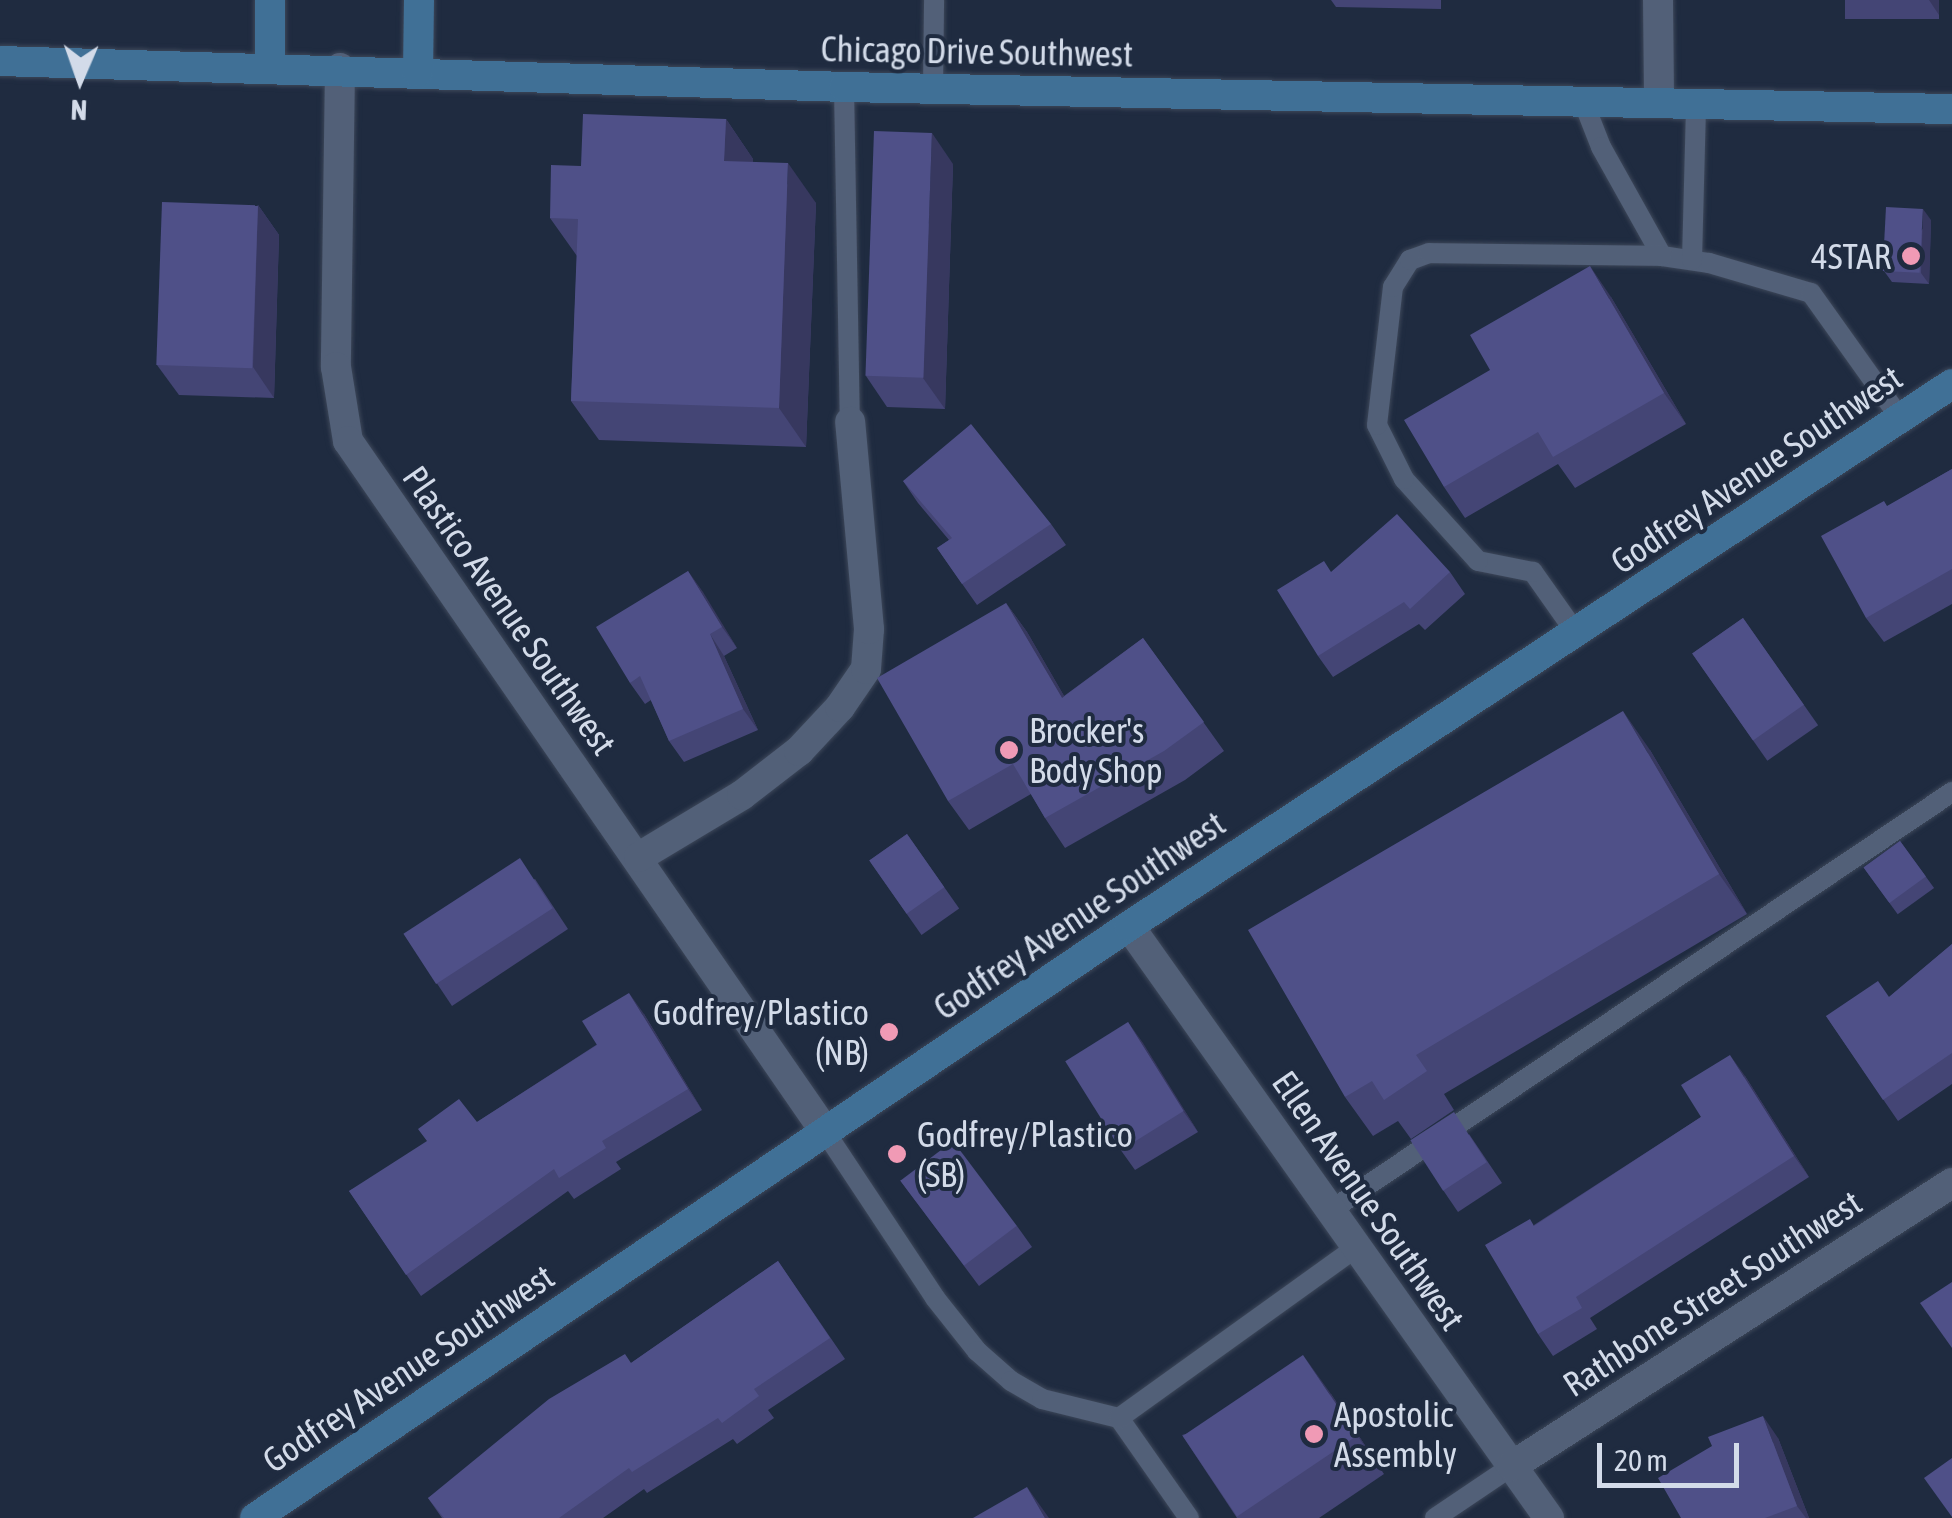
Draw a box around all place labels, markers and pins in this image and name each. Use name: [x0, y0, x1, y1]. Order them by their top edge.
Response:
place label: 4STAR: [1811, 235, 1891, 277]
marker: 4STAR: [1900, 245, 1922, 267]
place label: Brocker's Body Shop: [1029, 709, 1163, 791]
marker: Brocker's Body Shop: [998, 739, 1020, 761]
place label: Godfrey/Plastico (NB): [653, 991, 869, 1073]
marker: Godfrey/Plastico (NB): [878, 1021, 900, 1043]
place label: Godfrey/Plastico (SB): [917, 1113, 1133, 1195]
marker: Godfrey/Plastico (SB): [886, 1143, 908, 1165]
place label: Apostolic Assembly: [1334, 1393, 1457, 1475]
marker: Apostolic Assembly: [1303, 1423, 1325, 1445]

